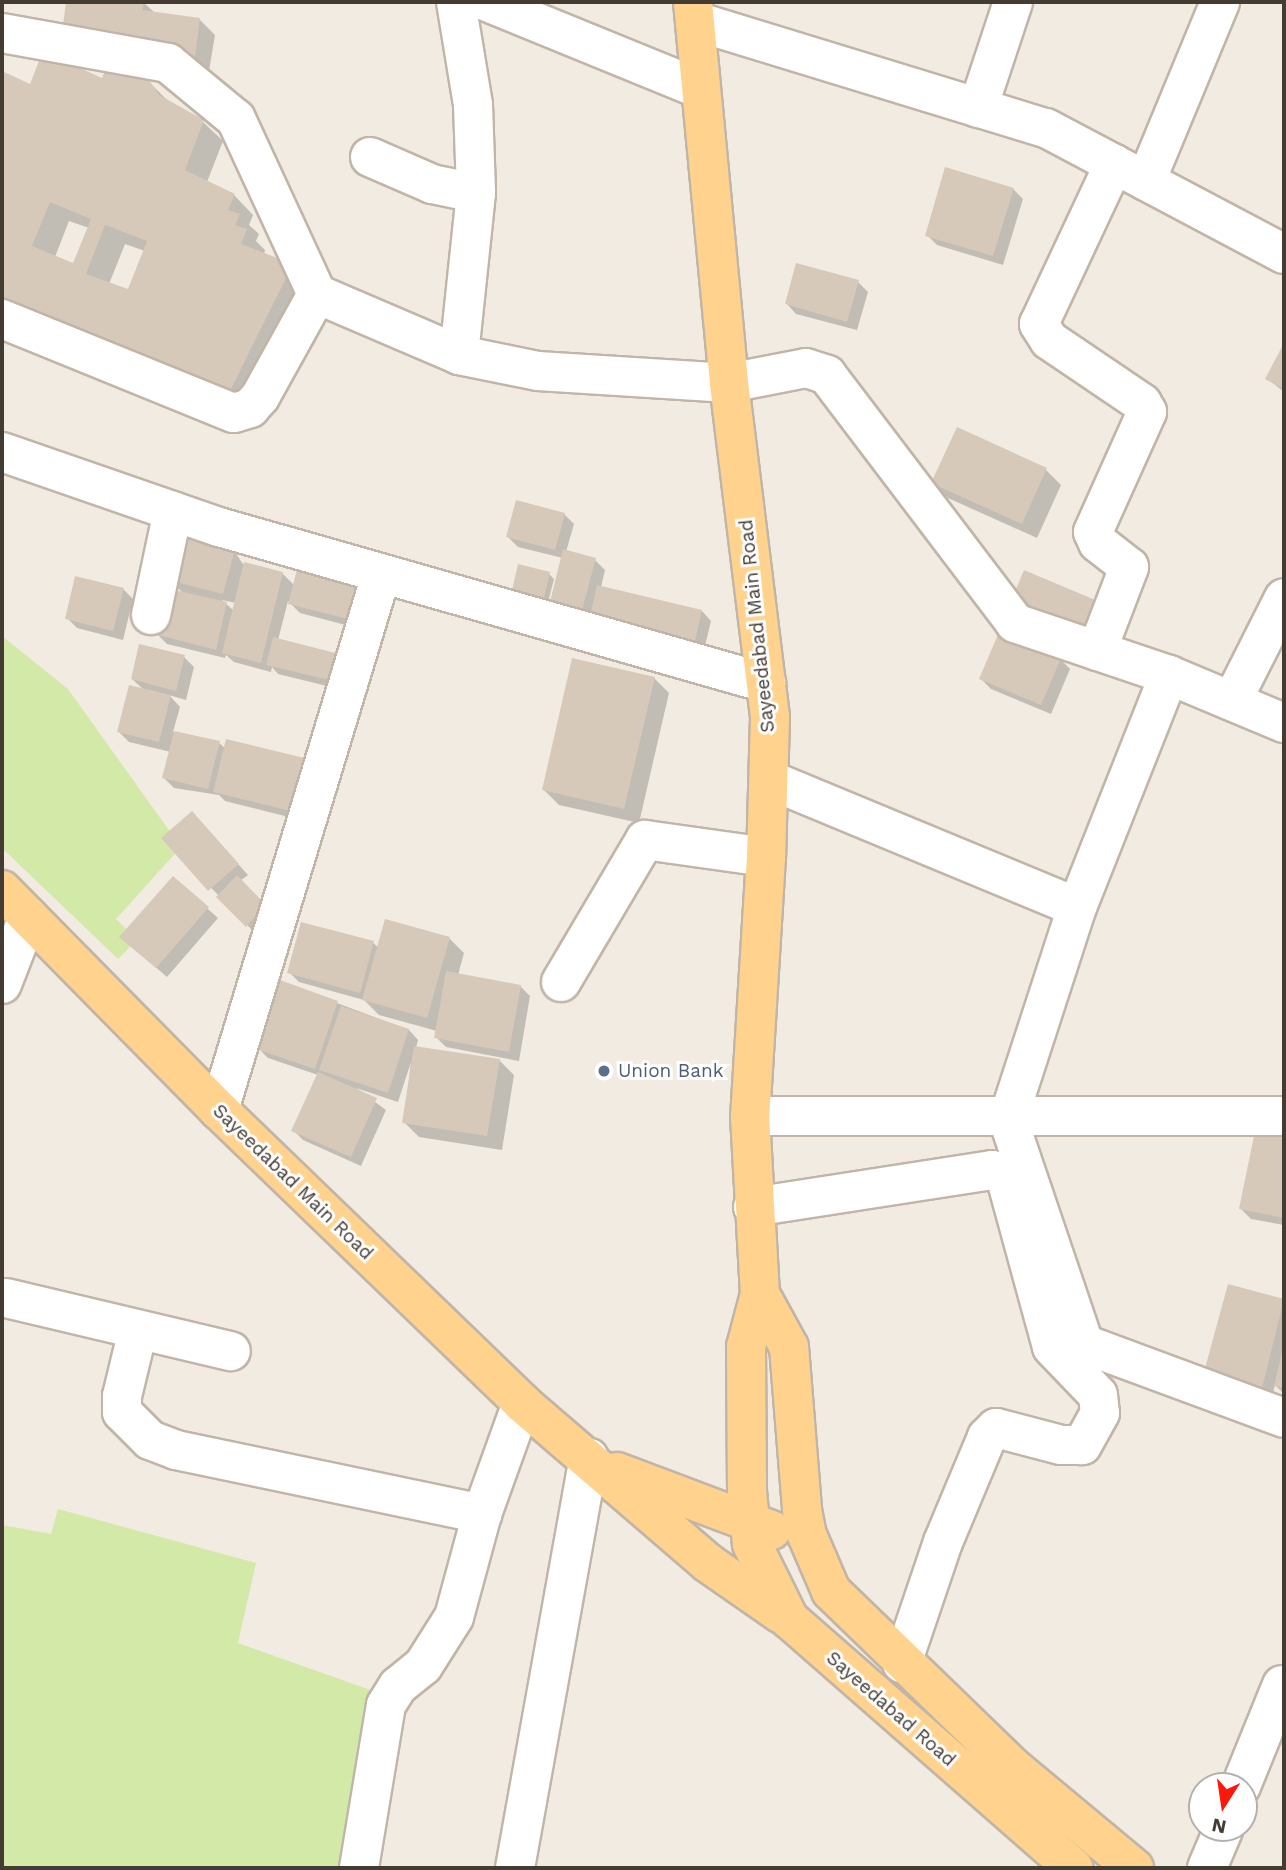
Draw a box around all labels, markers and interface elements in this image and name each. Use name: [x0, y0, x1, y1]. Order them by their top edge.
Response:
street label: Sayeedabad Main Road: [734, 518, 780, 734]
place label: Union Bank: [618, 1060, 724, 1082]
marker: Union Bank: [596, 1063, 612, 1079]
street label: Sayeedabad Main Road: [208, 1099, 378, 1265]
street label: Sayeedabad Road: [822, 1647, 960, 1771]
north arrow: [1188, 1772, 1258, 1842]
text: N: [1210, 1813, 1228, 1839]

